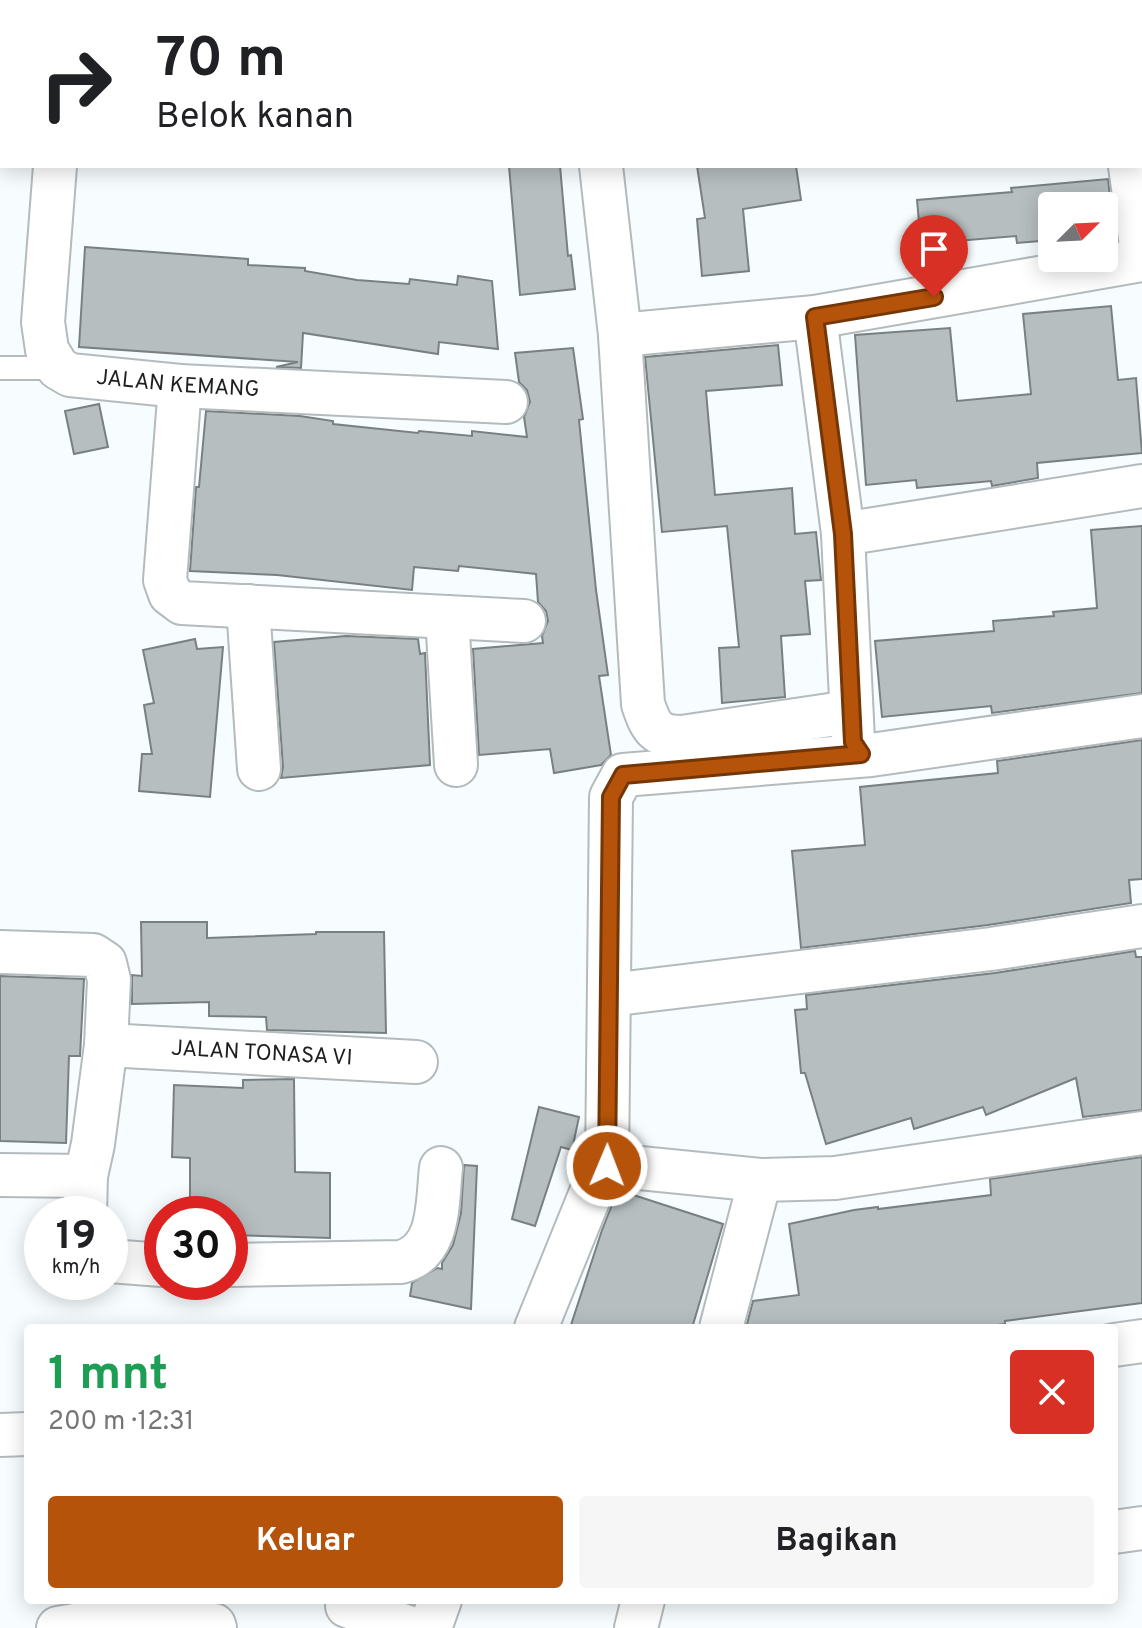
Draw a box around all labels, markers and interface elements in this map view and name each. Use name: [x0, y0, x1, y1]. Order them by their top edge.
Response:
text: 70 m: [156, 26, 286, 96]
icon: right: [24, 32, 128, 136]
text: Belok kanan: [156, 95, 354, 141]
north arrow: [1038, 192, 1118, 272]
map controls: [1038, 192, 1118, 272]
pin: [900, 215, 968, 297]
icon: arrive: [912, 227, 956, 271]
street label: JALAN KEMANG: [95, 364, 260, 403]
street label: JALAN TONASA VI: [170, 1035, 353, 1072]
position arrow: [565, 1124, 649, 1208]
speed limit sign: 30: [144, 1196, 248, 1300]
text: 19: [56, 1213, 96, 1263]
text: km/h: [52, 1255, 100, 1281]
text: 1 mnt: [48, 1346, 168, 1406]
button: close: [1010, 1350, 1094, 1434]
text: 200 m · 12:31: [48, 1406, 194, 1439]
button: Keluar: [48, 1496, 563, 1588]
button: Bagikan: [579, 1496, 1094, 1588]

